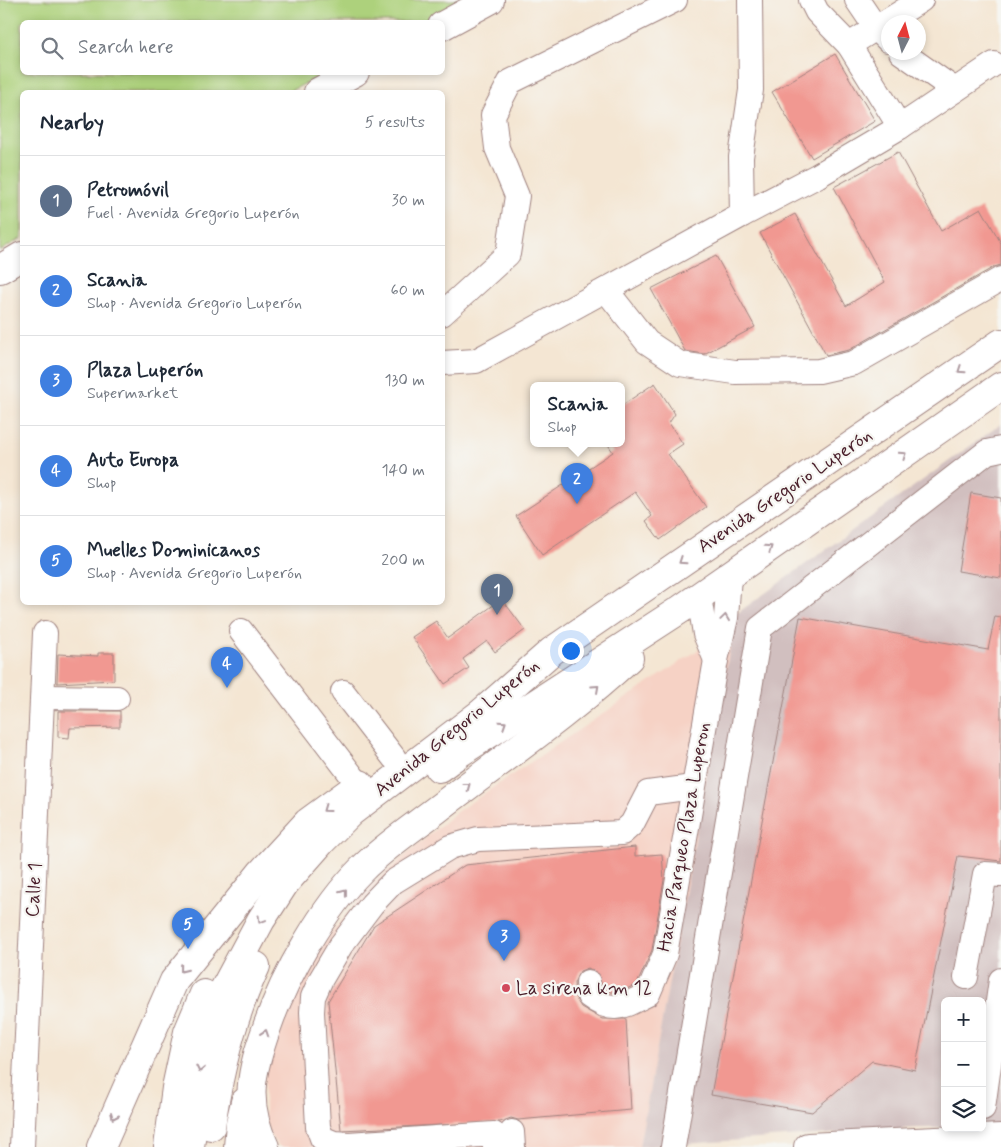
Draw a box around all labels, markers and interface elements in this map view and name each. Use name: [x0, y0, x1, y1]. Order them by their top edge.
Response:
north arrow: [881, 15, 926, 60]
search box: [20, 20, 445, 75]
icon: search: [38, 34, 66, 62]
text: Search here: [78, 35, 174, 60]
text: Nearby: [40, 109, 104, 137]
text: 5 results: [365, 112, 425, 133]
text: Petromóvil: [87, 178, 169, 203]
text: 1: [52, 190, 60, 211]
text: 30 m: [392, 190, 425, 211]
text: Fuel · Avenida Gregorio Luperón: [87, 203, 300, 224]
text: Scania: [87, 268, 147, 293]
text: 2: [52, 280, 60, 301]
text: 60 m: [391, 280, 425, 301]
text: Shop · Avenida Gregorio Luperón: [87, 293, 302, 314]
text: Plaza Luperón: [87, 358, 203, 383]
one-way arrow: [957, 364, 967, 373]
text: 3: [52, 370, 60, 391]
text: 130 m: [384, 370, 425, 391]
popup: [530, 382, 625, 447]
text: Supermarket: [87, 383, 178, 404]
text: Scania: [548, 392, 607, 417]
text: Shop: [548, 417, 577, 438]
street label: Avenida Gregorio Luperón: [693, 423, 878, 561]
text: Auto Europa: [87, 448, 179, 473]
one-way arrow: [897, 452, 906, 461]
text: 4: [51, 460, 61, 481]
text: 140 m: [381, 460, 425, 481]
pin: 2: [561, 463, 593, 504]
text: Shop: [87, 473, 116, 494]
text: Muelles Dominicanos: [87, 538, 260, 563]
one-way arrow: [764, 545, 773, 554]
text: 5: [51, 550, 61, 571]
text: 200 m: [381, 550, 425, 571]
one-way arrow: [679, 555, 688, 564]
text: Shop · Avenida Gregorio Luperón: [87, 563, 302, 584]
pin: 1: [481, 574, 513, 615]
one-way arrow: [719, 614, 730, 622]
your location: [558, 638, 584, 664]
pin: 4: [211, 647, 243, 688]
street label: Avenida Gregorio Luperón: [369, 653, 546, 804]
one-way arrow: [590, 685, 599, 694]
street label: Hacia Parqueo Plaza Luperon: [651, 720, 717, 954]
one-way arrow: [498, 721, 507, 731]
one-way arrow: [461, 784, 470, 792]
one-way arrow: [322, 803, 332, 812]
street label: Calle 1: [20, 862, 48, 918]
one-way arrow: [338, 888, 347, 898]
pin: 5: [172, 908, 204, 949]
one-way arrow: [258, 914, 267, 923]
pin: 3: [488, 920, 520, 961]
one-way arrow: [181, 963, 189, 972]
place label: La sirena km 12: [516, 976, 652, 1001]
marker: La sirena km 12: [500, 982, 512, 994]
map controls: [941, 997, 986, 1132]
button: +: [941, 997, 986, 1042]
one-way arrow: [259, 1029, 269, 1037]
button: −: [941, 1042, 986, 1087]
one-way arrow: [195, 1065, 206, 1074]
button: layers: [941, 1087, 986, 1132]
one-way arrow: [110, 1111, 121, 1120]

